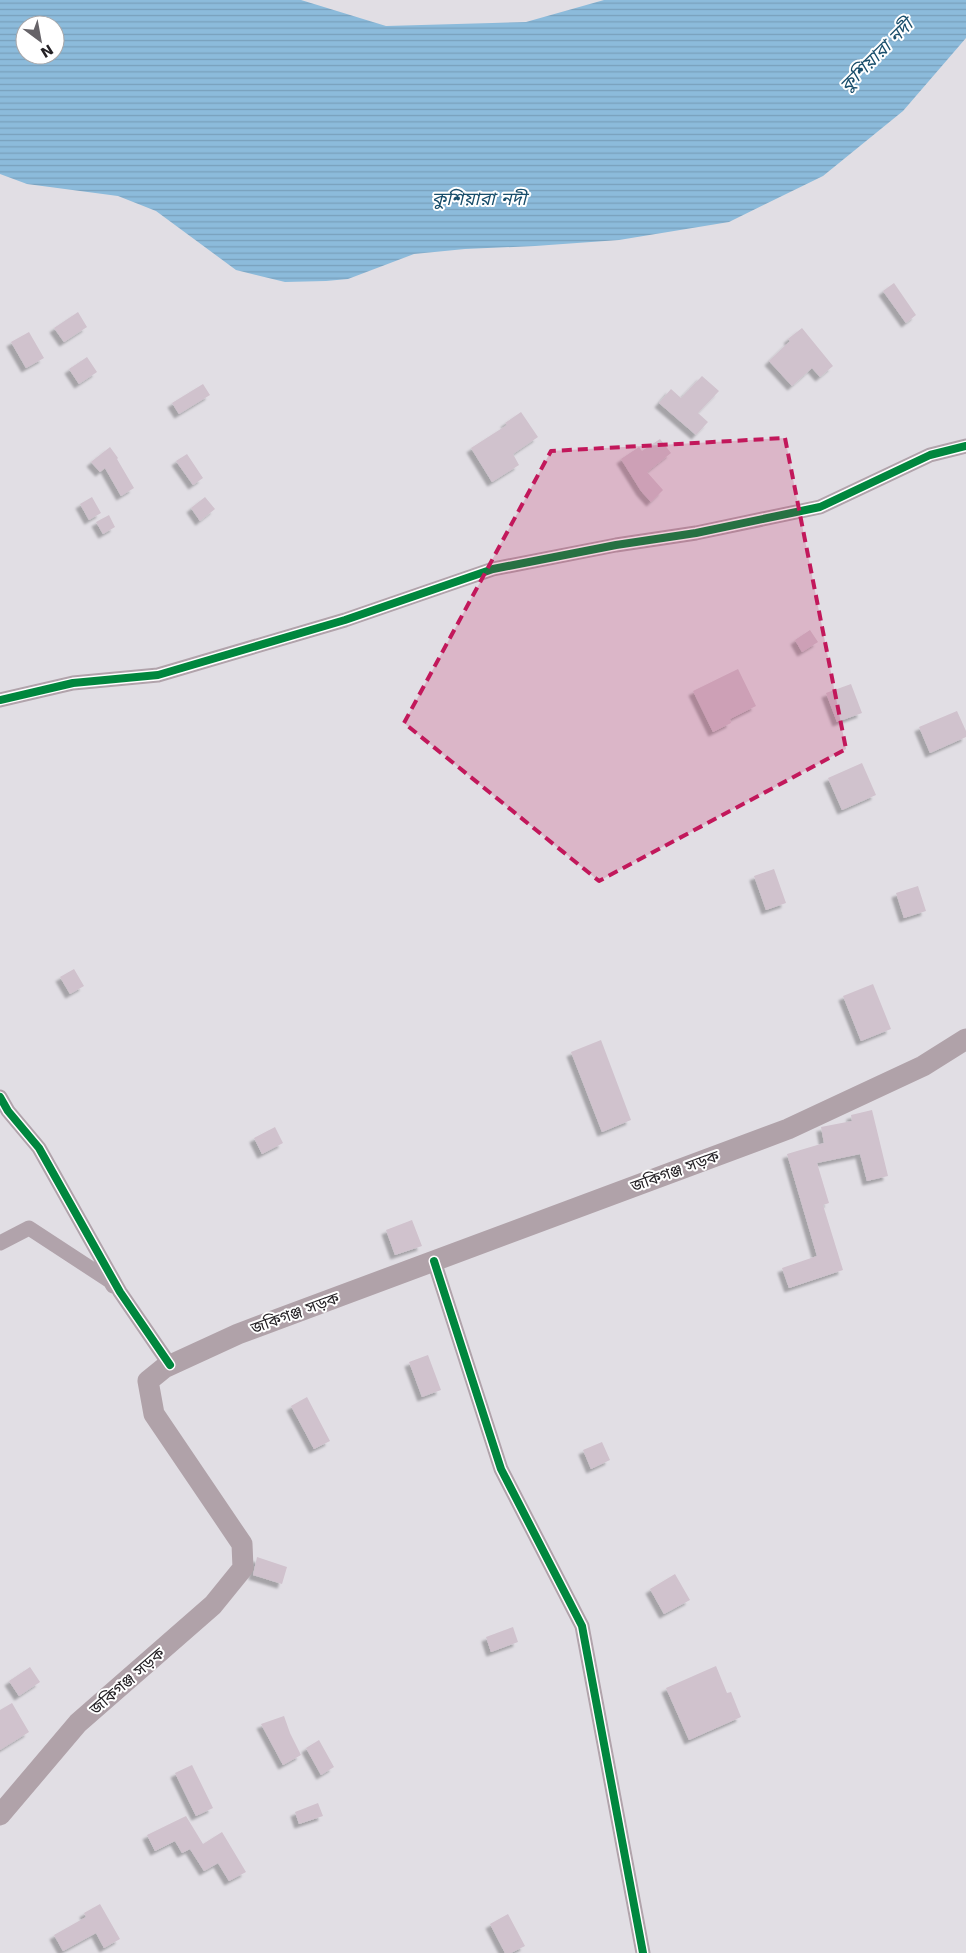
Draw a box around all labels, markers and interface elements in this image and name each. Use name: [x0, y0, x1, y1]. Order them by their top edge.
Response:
water label: কুশিয়ারা নদী: [835, 12, 920, 97]
north arrow: [15, 15, 65, 65]
text: N: [38, 41, 56, 61]
water label: কুশিয়ারা নদী: [432, 188, 529, 210]
street label: জকিগঞ্জ সড়ক: [627, 1146, 723, 1196]
street label: জকিগঞ্জ সড়ক: [247, 1288, 343, 1338]
street label: জকিগঞ্জ সড়ক: [85, 1643, 169, 1719]

